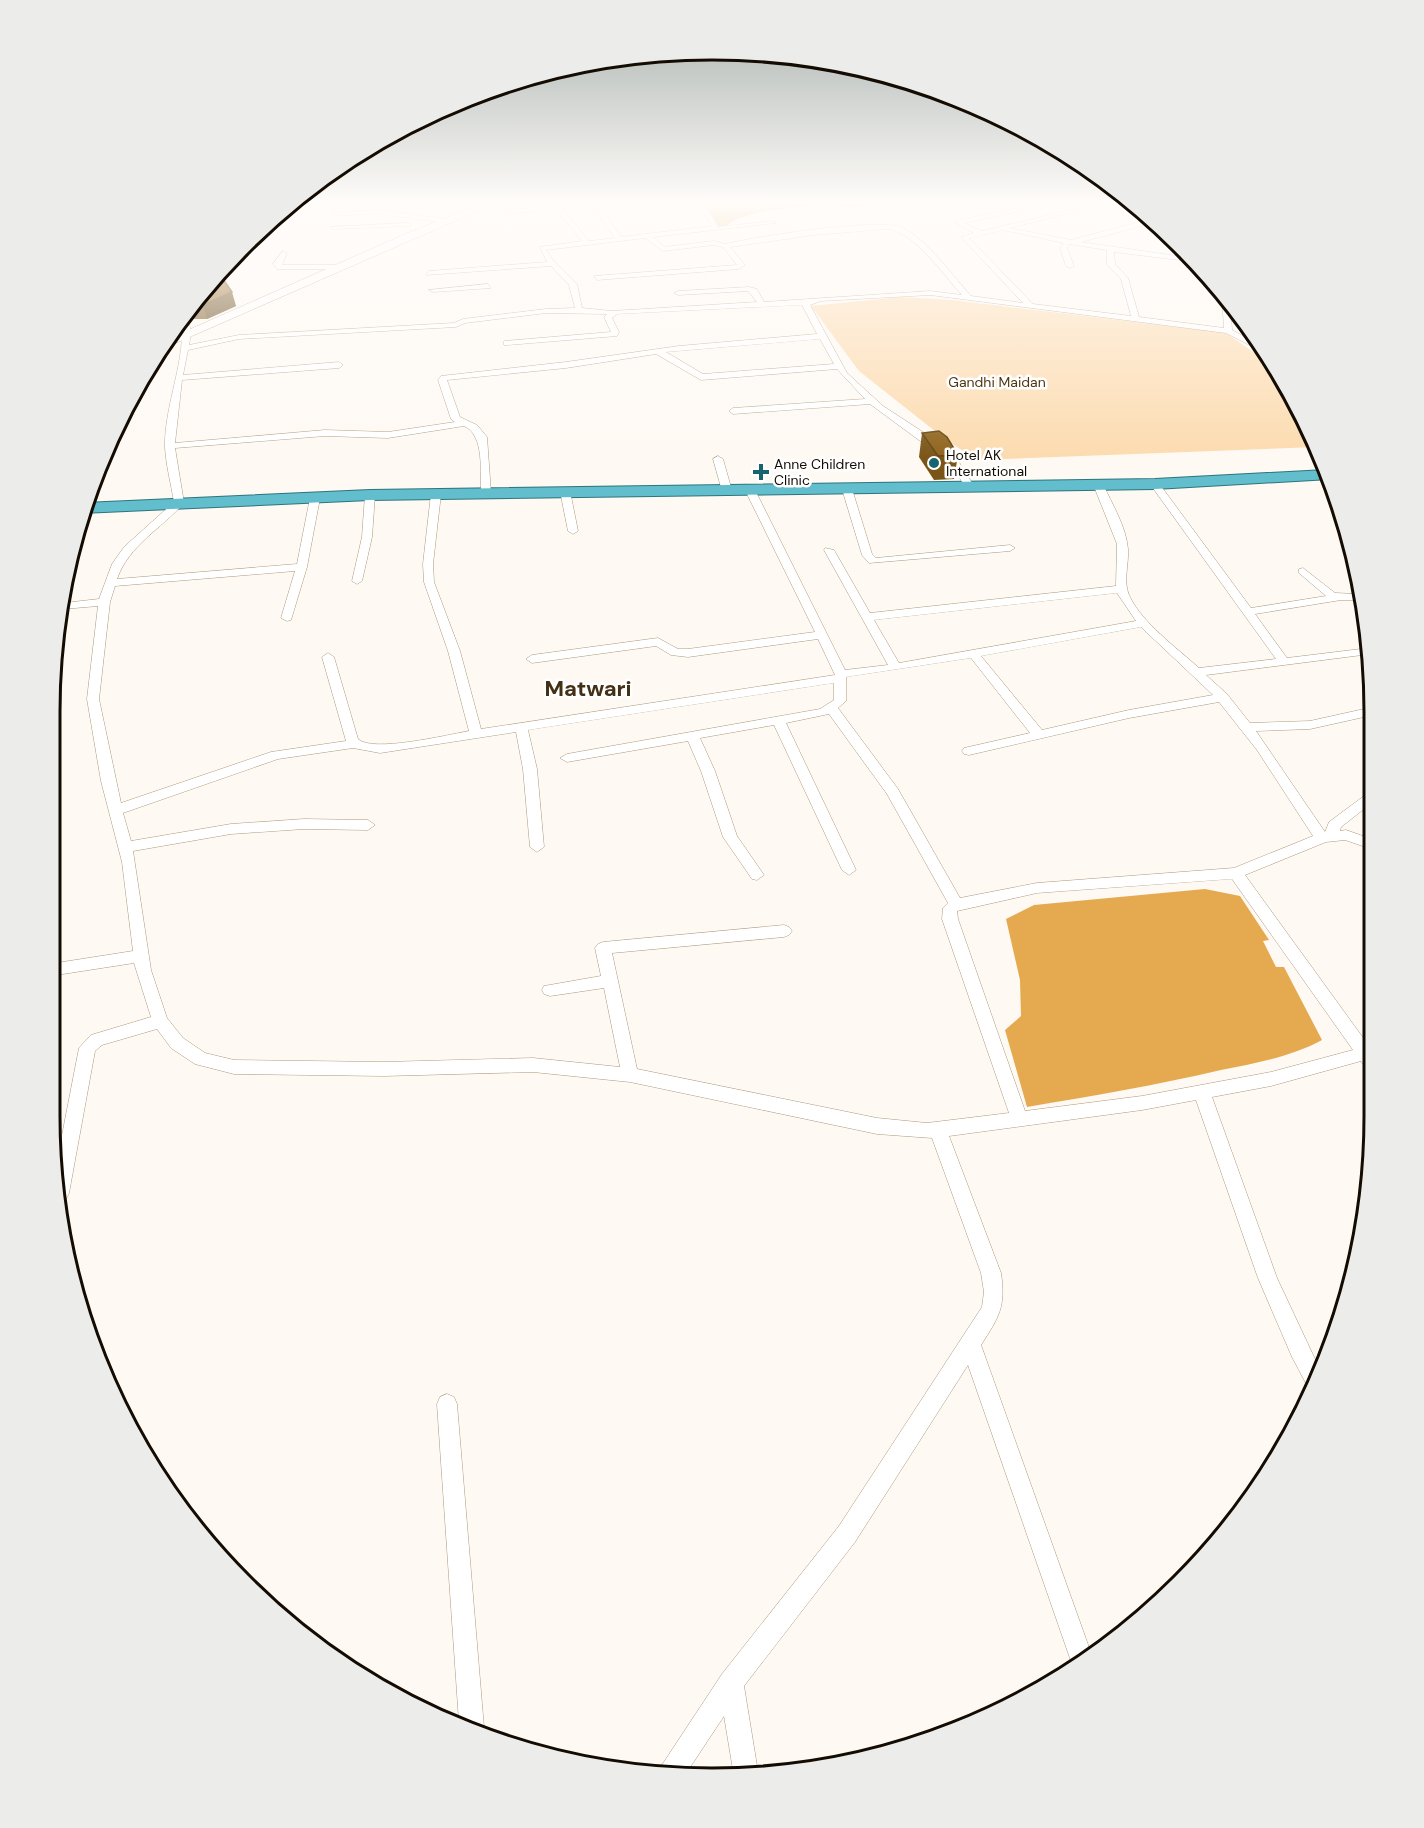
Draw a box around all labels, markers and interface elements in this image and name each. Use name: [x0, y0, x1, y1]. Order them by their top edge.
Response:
park label: Gandhi Maidan: [948, 373, 1046, 391]
place label: Hotel AK International: [946, 446, 1027, 480]
place label: Anne Children Clinic: [774, 455, 865, 489]
marker: Hotel AK International: [927, 456, 941, 470]
marker: Anne Children Clinic: [752, 463, 770, 481]
district label: Matwari: [544, 674, 632, 703]

